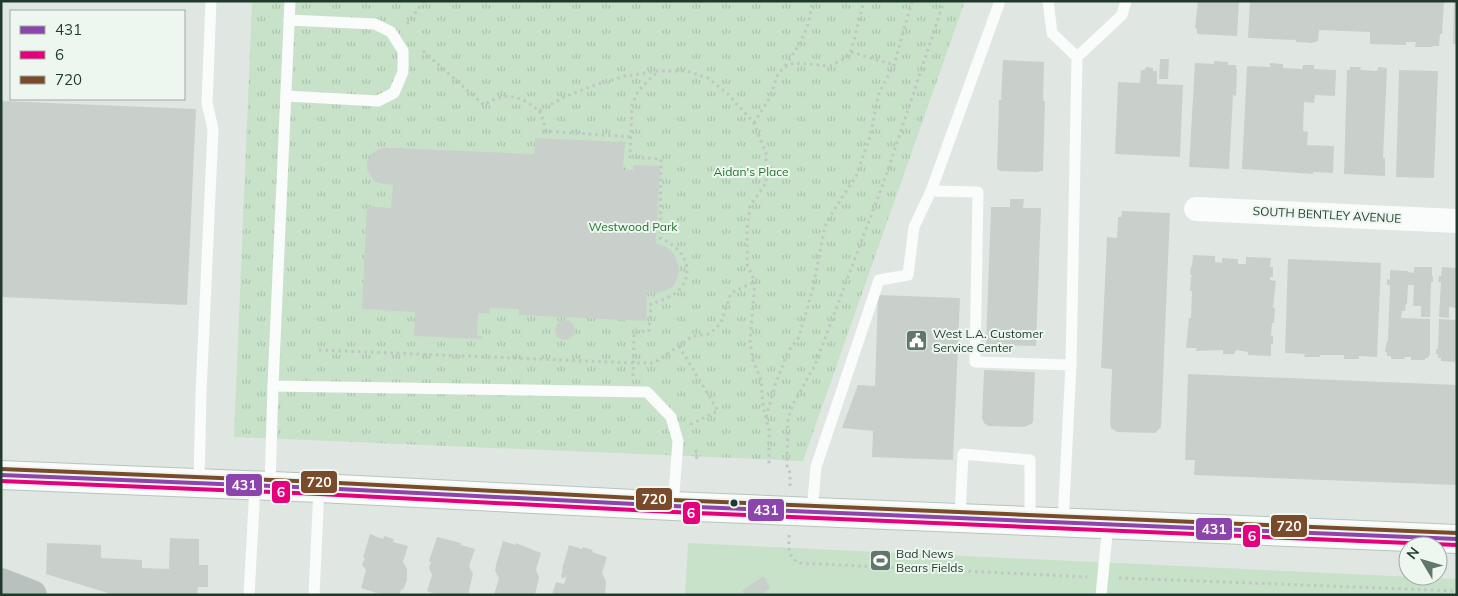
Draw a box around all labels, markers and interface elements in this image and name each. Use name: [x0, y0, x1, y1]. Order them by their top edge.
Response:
legend: [10, 10, 185, 100]
text: 431: [55, 20, 82, 39]
text: 6: [55, 45, 64, 64]
text: 720: [55, 70, 82, 89]
park label: Aidan's Place: [713, 164, 789, 179]
street label: SOUTH BENTLEY AVENUE: [1252, 203, 1402, 226]
park label: Westwood Park: [589, 219, 678, 234]
place label: West L.A. Customer Service Center: [933, 326, 1044, 355]
public building icon: West L.A. Customer Service Center: [905, 329, 929, 353]
line badge: 720: [300, 470, 338, 494]
line badge: 431: [225, 473, 263, 497]
text: 720: [306, 473, 332, 491]
text: 431: [231, 476, 257, 494]
line badge: 6: [271, 480, 291, 504]
text: 6: [277, 483, 285, 501]
line badge: 720: [635, 487, 673, 511]
text: 720: [641, 490, 667, 508]
unlabelled marker: [729, 498, 739, 508]
line badge: 431: [747, 498, 785, 522]
line badge: 6: [682, 501, 701, 525]
text: 431: [753, 501, 779, 519]
text: 6: [687, 504, 695, 522]
line badge: 720: [1270, 514, 1308, 538]
line badge: 431: [1195, 517, 1233, 541]
text: 720: [1276, 517, 1302, 535]
text: 431: [1201, 520, 1227, 538]
line badge: 6: [1242, 524, 1261, 548]
text: 6: [1248, 527, 1256, 545]
north arrow: [1398, 536, 1448, 586]
text: N: [1402, 543, 1423, 563]
place label: Bad News Bears Fields: [896, 546, 963, 575]
sports icon: Bad News Bears Fields: [868, 549, 892, 573]

